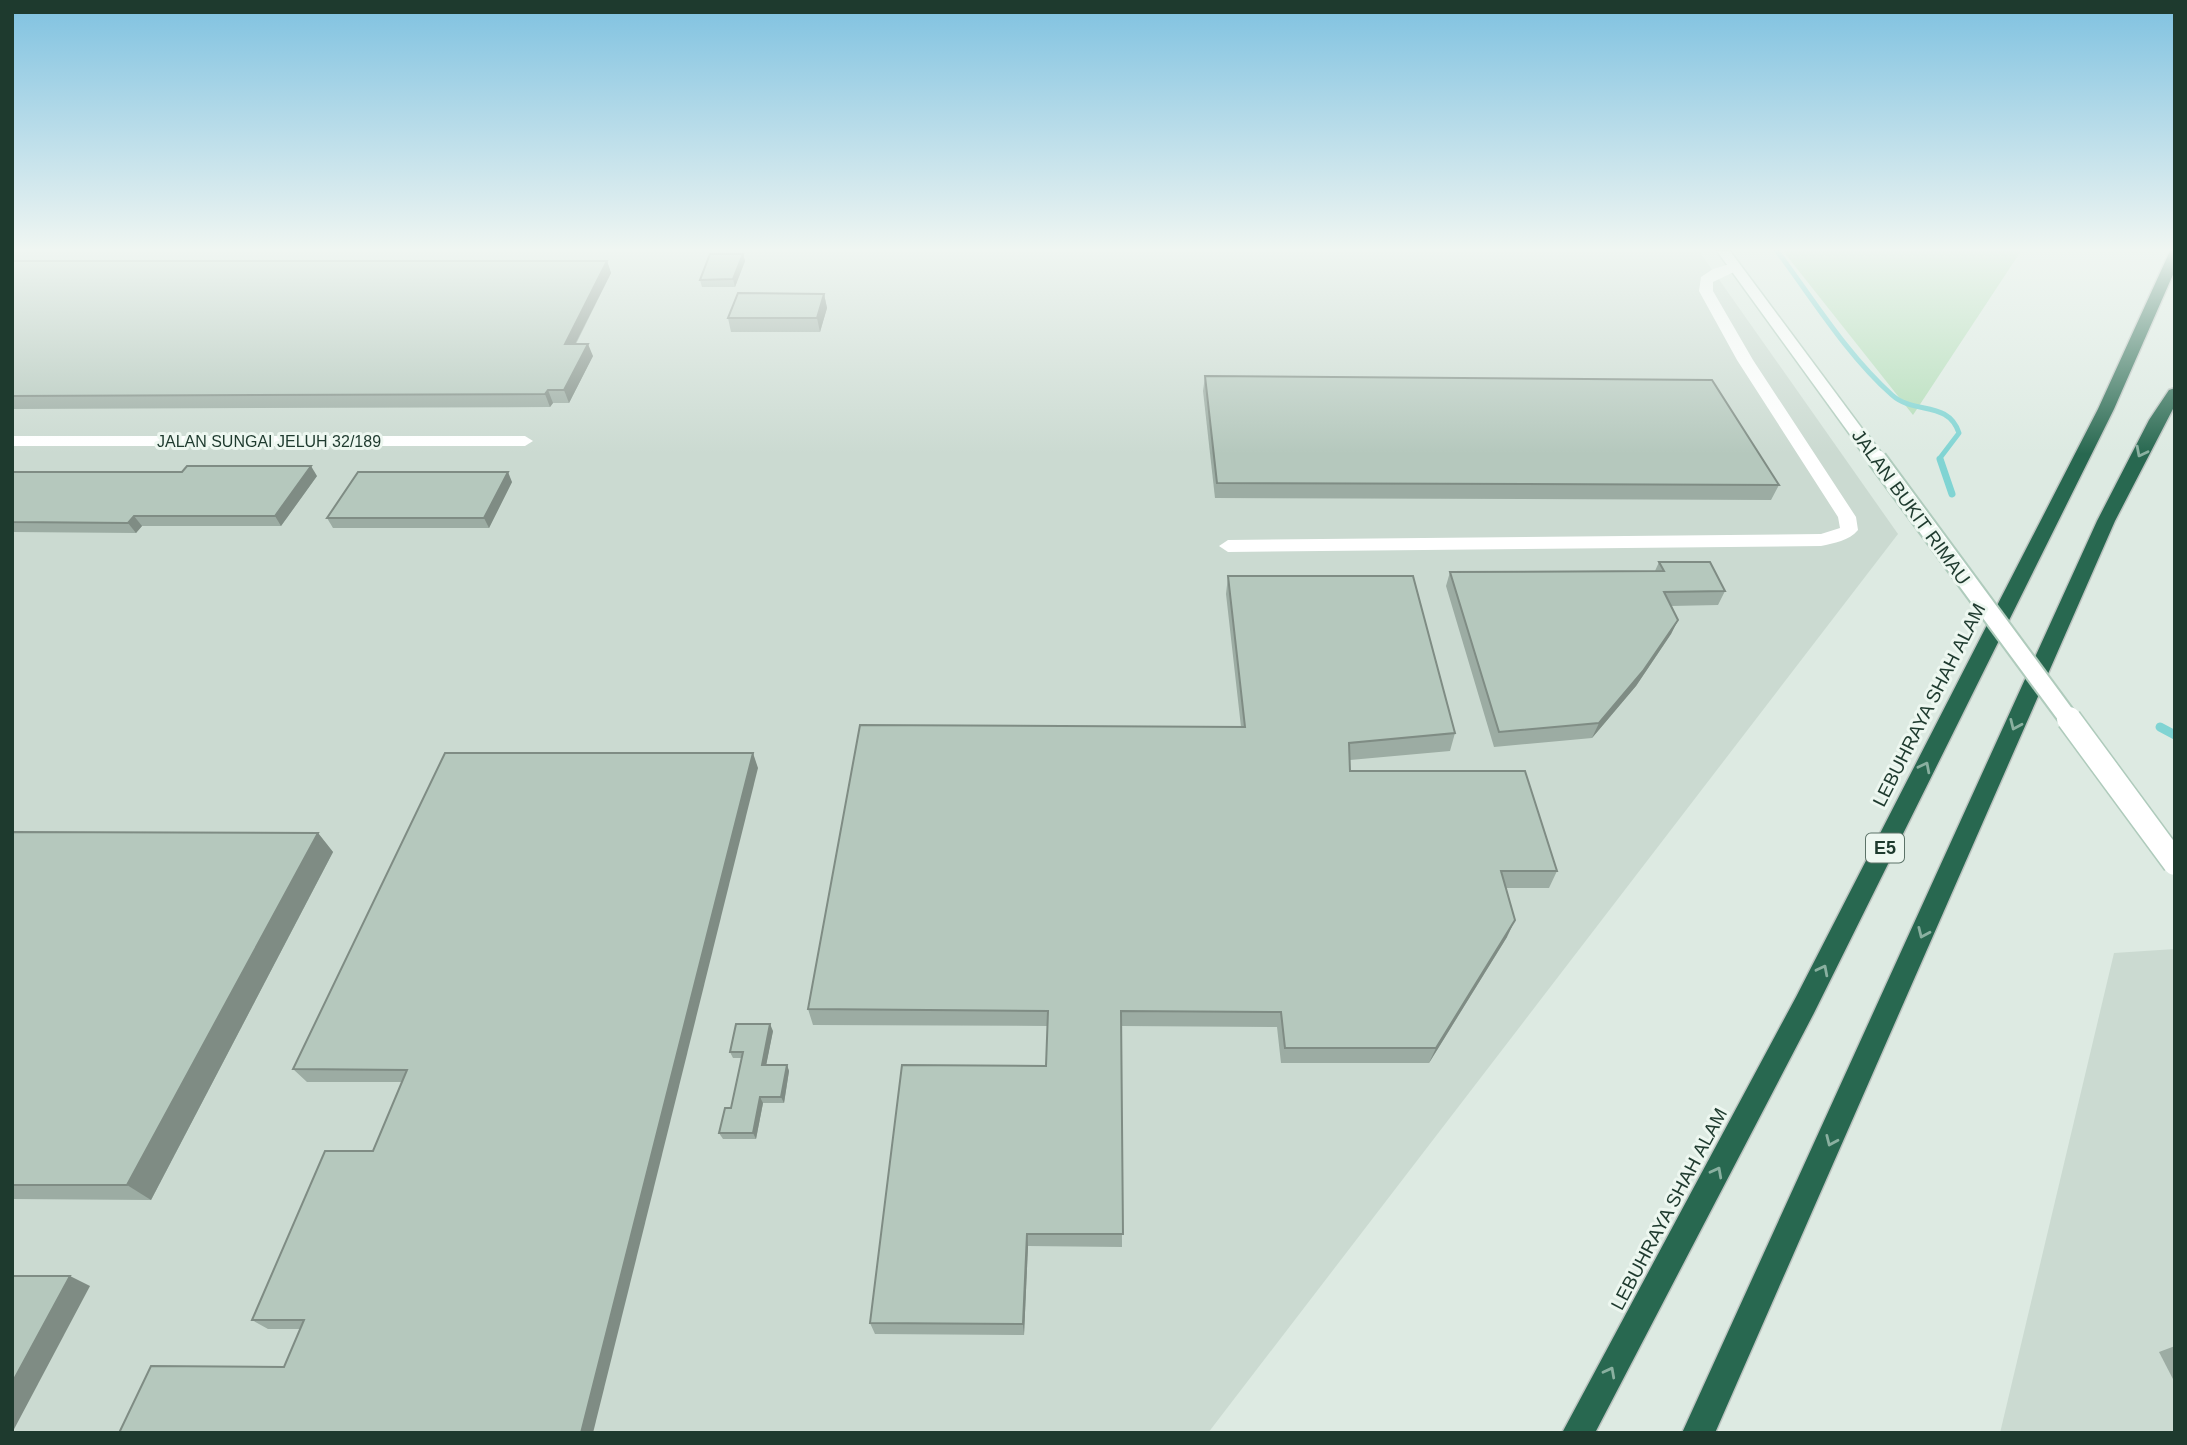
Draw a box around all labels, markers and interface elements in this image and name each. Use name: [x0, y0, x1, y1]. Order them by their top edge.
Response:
street label: JALAN BUKIT RIMAU: [1848, 425, 1974, 589]
street label: JALAN SUNGAI JELUH 32/189: [157, 433, 381, 450]
one-way arrow: [2135, 445, 2149, 457]
street label: LEBUHRAYA SHAH ALAM: [1869, 600, 1989, 810]
one-way arrow: [2009, 718, 2023, 730]
one-way arrow: [1917, 762, 1931, 774]
road number: E5: [1866, 834, 1904, 862]
one-way arrow: [1917, 926, 1931, 938]
one-way arrow: [1814, 965, 1828, 977]
street label: LEBUHRAYA SHAH ALAM: [1607, 1105, 1731, 1313]
one-way arrow: [1825, 1134, 1839, 1146]
one-way arrow: [1709, 1166, 1722, 1179]
one-way arrow: [1602, 1367, 1616, 1380]

